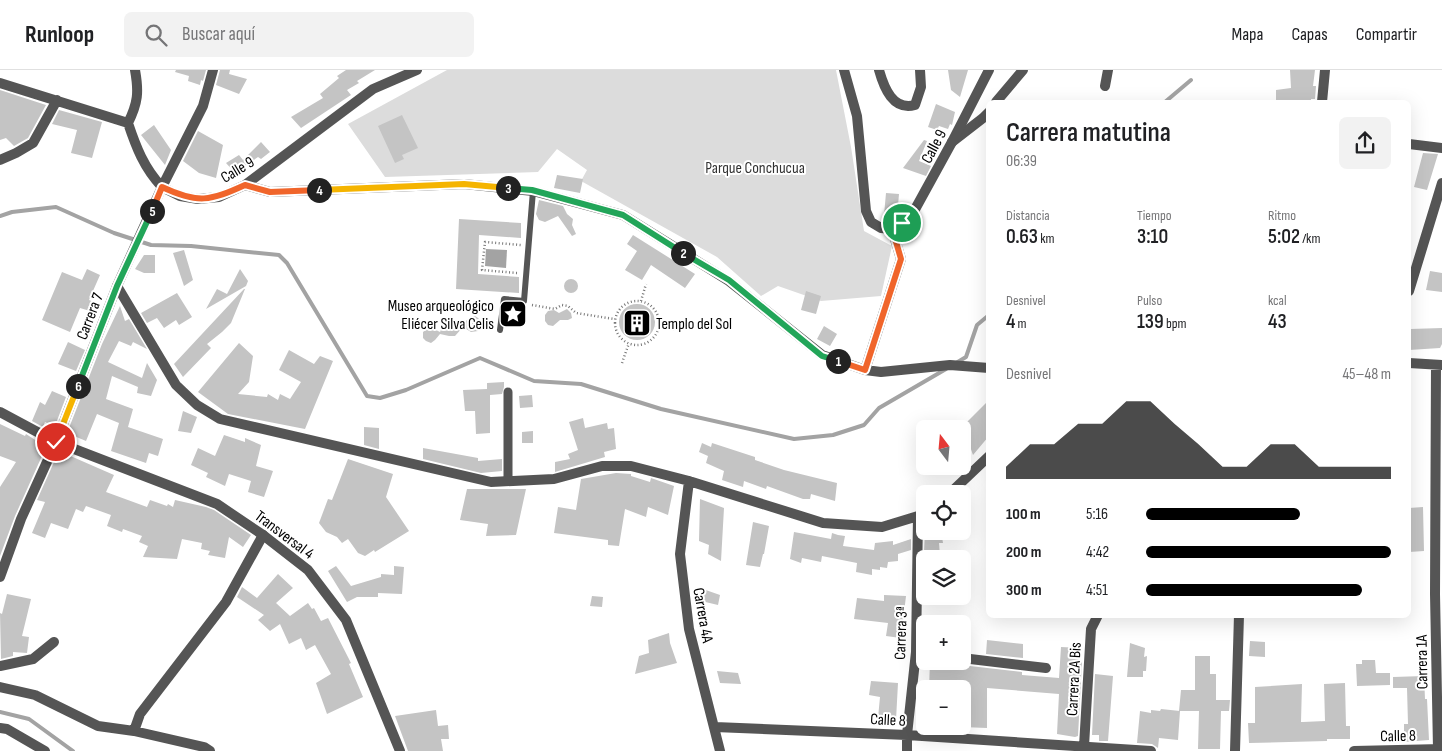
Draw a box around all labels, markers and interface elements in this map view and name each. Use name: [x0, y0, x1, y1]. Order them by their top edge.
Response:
search box: [124, 12, 474, 57]
text: Runloop: [25, 20, 94, 49]
icon: search: [142, 21, 170, 49]
text: Buscar aquí: [182, 23, 255, 46]
text: Mapa: [1231, 24, 1263, 45]
text: Capas: [1291, 24, 1328, 45]
text: Compartir: [1356, 24, 1417, 45]
text: Carrera matutina: [1006, 116, 1171, 149]
button: share: [1339, 117, 1391, 169]
street label: Calle 9: [918, 126, 951, 167]
text: 06:39: [1006, 152, 1037, 171]
street label: Calle 9: [218, 153, 258, 188]
park label: Parque Conchucua: [705, 159, 805, 178]
pin: 3: [496, 176, 520, 200]
pin: 4: [306, 178, 332, 202]
text: 3: [505, 180, 512, 197]
text: 4: [316, 182, 323, 199]
pin: 5: [140, 198, 164, 224]
pin: [881, 202, 923, 244]
text: 5: [149, 203, 156, 220]
text: Distancia: [1006, 207, 1050, 224]
text: Tiempo: [1137, 207, 1172, 224]
text: Ritmo: [1268, 207, 1296, 224]
icon: arrive: [888, 209, 916, 237]
text: 0.63: [1006, 224, 1038, 249]
text: 3:10: [1137, 224, 1168, 249]
text: 5:02: [1268, 224, 1300, 249]
text: km: [1038, 230, 1055, 247]
text: /km: [1300, 230, 1320, 247]
pin: 2: [670, 240, 696, 266]
text: 2: [680, 245, 687, 262]
street label: Carrera 7: [73, 290, 108, 343]
text: Desnivel: [1006, 292, 1046, 309]
text: Pulso: [1137, 292, 1162, 309]
text: kcal: [1268, 292, 1287, 309]
place label: Museo arqueológico Eliécer Silva Celis: [388, 297, 494, 334]
place icon: Museo arqueológico Eliécer Silva Celis: [498, 299, 528, 329]
building icon: Templo del Sol: [622, 308, 652, 338]
text: 4: [1006, 309, 1015, 334]
text: 139: [1137, 309, 1164, 334]
text: 43: [1268, 309, 1287, 334]
place label: Templo del Sol: [656, 315, 732, 334]
text: m: [1015, 315, 1027, 332]
text: bpm: [1164, 315, 1187, 332]
pin: 1: [826, 348, 850, 374]
text: 1: [836, 353, 841, 370]
text: Desnivel: [1006, 365, 1051, 384]
text: 45–48 m: [1342, 365, 1391, 384]
pin: 6: [66, 374, 90, 398]
text: 6: [75, 378, 82, 395]
north arrow: [916, 420, 971, 475]
map controls: [916, 420, 971, 735]
pin: [35, 421, 77, 463]
icon: check: [42, 428, 70, 456]
button: locate: [916, 485, 971, 540]
text: 100 m: [1006, 505, 1041, 524]
text: 5:16: [1086, 505, 1108, 524]
street label: Transversal 4: [251, 507, 318, 564]
text: 200 m: [1006, 543, 1041, 562]
text: 4:42: [1086, 543, 1109, 562]
button: layers: [916, 550, 971, 605]
text: 300 m: [1006, 581, 1042, 600]
text: 4:51: [1086, 581, 1108, 600]
street label: Carrera 4A: [688, 586, 717, 644]
street label: Carrera 3ª: [891, 606, 912, 660]
button: +: [916, 615, 971, 670]
street label: Carrera 1A: [1413, 634, 1432, 690]
street label: Carrera 2A Bis: [1063, 641, 1086, 716]
button: −: [916, 680, 971, 735]
street label: Calle 8: [870, 710, 906, 731]
street label: Calle 8: [1380, 727, 1416, 746]

